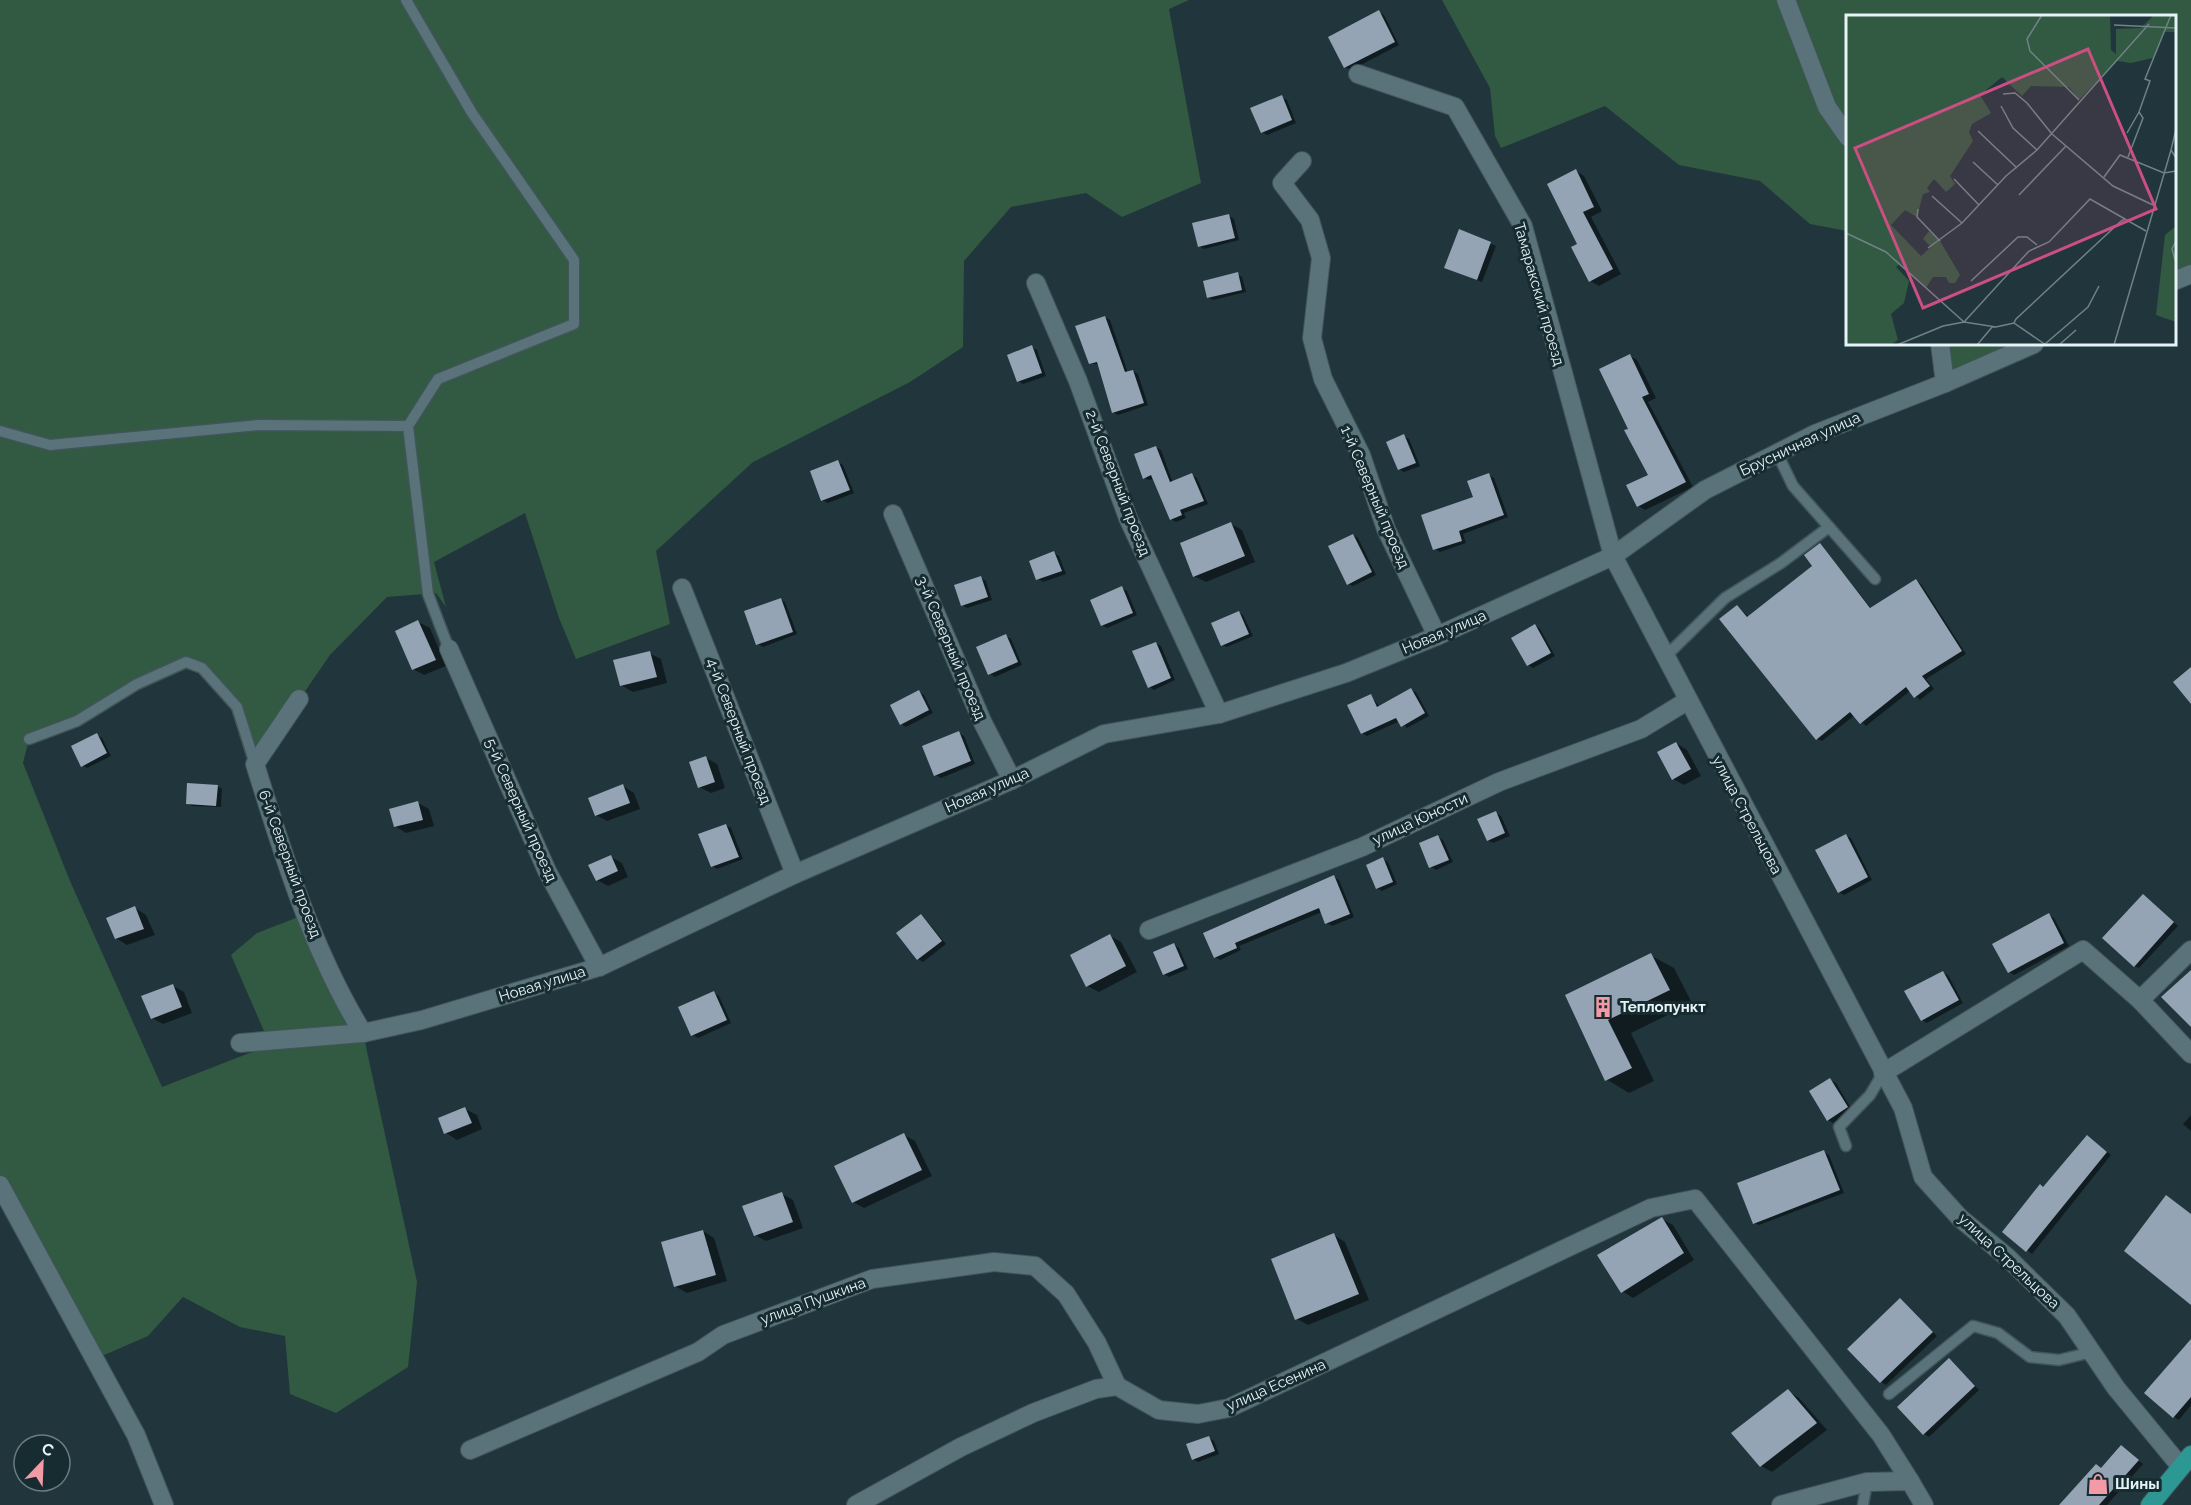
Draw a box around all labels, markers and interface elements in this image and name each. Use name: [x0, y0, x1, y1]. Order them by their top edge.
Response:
inset map: [1846, 15, 2176, 345]
street label: Тамаракский проезд: [1510, 220, 1568, 368]
street label: 2-й Северный проезд: [1082, 408, 1154, 559]
street label: Брусничная улица: [1737, 408, 1863, 480]
street label: 1-й Северный проезд: [1337, 423, 1413, 571]
street label: 3-й Северный проезд: [912, 573, 990, 723]
street label: Новая улица: [1399, 606, 1489, 658]
street label: 4-й Северный проезд: [703, 655, 775, 807]
street label: 5-й Северный проезд: [481, 735, 561, 885]
street label: улица Стрельцова: [1708, 753, 1786, 877]
street label: Новая улица: [942, 764, 1032, 816]
street label: 6-й Северный проезд: [255, 788, 325, 941]
street label: улица Юности: [1370, 789, 1470, 849]
street label: Новая улица: [496, 962, 588, 1006]
building icon: Теплопункт: [1591, 995, 1615, 1019]
place label: Теплопункт: [1620, 998, 1706, 1016]
street label: улица Стрельцова: [1955, 1210, 2063, 1312]
street label: улица Пушкина: [758, 1274, 868, 1328]
street label: улица Есенина: [1224, 1355, 1328, 1415]
north arrow: [12, 1433, 72, 1493]
text: С: [39, 1439, 56, 1461]
shop icon: Шины: [2086, 1472, 2110, 1496]
place label: Шины: [2115, 1475, 2160, 1493]

